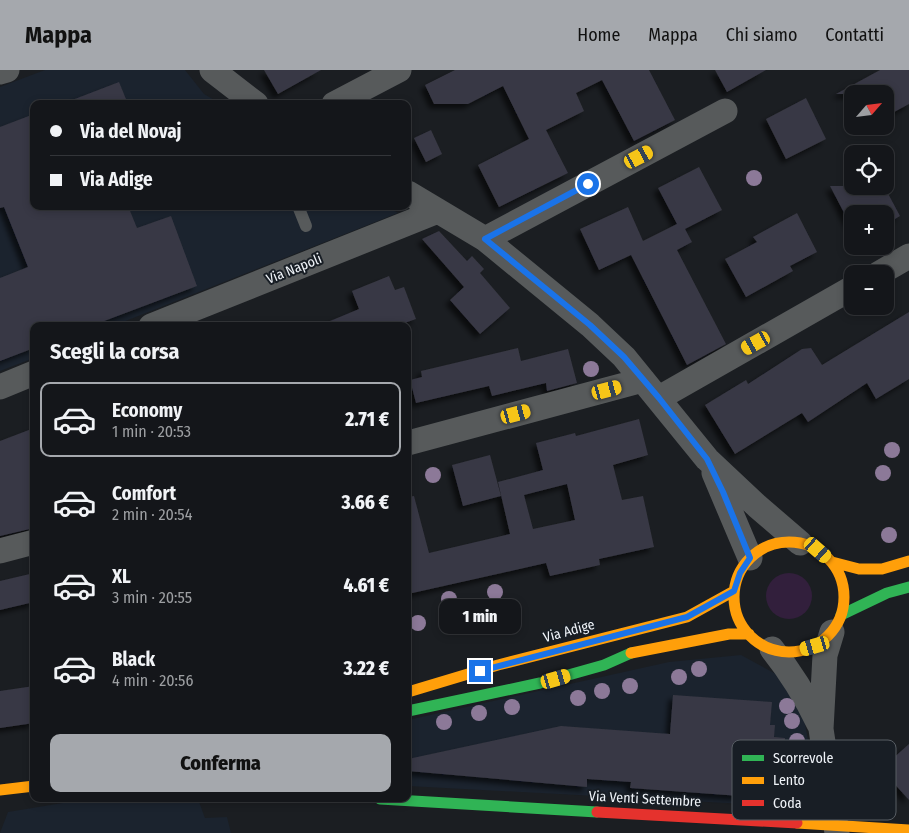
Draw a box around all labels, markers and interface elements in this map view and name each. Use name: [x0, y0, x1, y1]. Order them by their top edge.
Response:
text: Mappa: [25, 21, 92, 49]
text: Home: [577, 24, 620, 46]
text: Mappa: [648, 24, 698, 46]
text: Chi siamo: [726, 24, 797, 46]
text: Contatti: [825, 24, 884, 46]
north arrow: [844, 85, 894, 135]
map controls: [844, 85, 894, 315]
text: Via del Novaj: [80, 120, 182, 143]
car: [622, 143, 655, 171]
button: locate: [844, 145, 894, 195]
text: Via Adige: [80, 168, 153, 191]
route start: [577, 173, 599, 195]
button: +: [844, 205, 894, 255]
street label: Via Napoli: [264, 250, 324, 288]
button: −: [844, 265, 894, 315]
car: [739, 329, 772, 357]
text: Scegli la corsa: [50, 338, 180, 365]
car: [590, 379, 623, 401]
icon: car: [52, 397, 97, 442]
text: Economy: [112, 399, 182, 422]
car: [499, 403, 532, 425]
text: 2.71 €: [345, 408, 389, 431]
text: 1 min · 20:53: [112, 422, 191, 441]
icon: car: [52, 480, 97, 525]
text: Comfort: [112, 482, 176, 505]
text: 3.66 €: [341, 491, 389, 514]
text: 2 min · 20:54: [112, 505, 192, 524]
car: [801, 534, 834, 566]
icon: car: [52, 563, 97, 608]
text: XL: [112, 565, 131, 588]
text: 4.61 €: [343, 574, 389, 597]
text: 3 min · 20:55: [112, 588, 192, 607]
callout: 1 min: [439, 598, 521, 634]
text: 1 min: [463, 607, 497, 626]
street label: Via Adige: [541, 616, 597, 646]
car: [798, 635, 831, 657]
icon: car: [52, 646, 97, 691]
text: Black: [112, 648, 155, 671]
text: 3.22 €: [344, 657, 389, 680]
route end: [469, 660, 491, 682]
car: [539, 668, 572, 690]
text: 4 min · 20:56: [112, 671, 193, 690]
button: Conferma: [50, 734, 391, 792]
legend: [732, 740, 896, 820]
text: Scorrevole: [773, 750, 833, 767]
text: Lento: [773, 772, 805, 789]
street label: Via Venti Settembre: [588, 788, 702, 810]
text: Coda: [773, 795, 802, 812]

